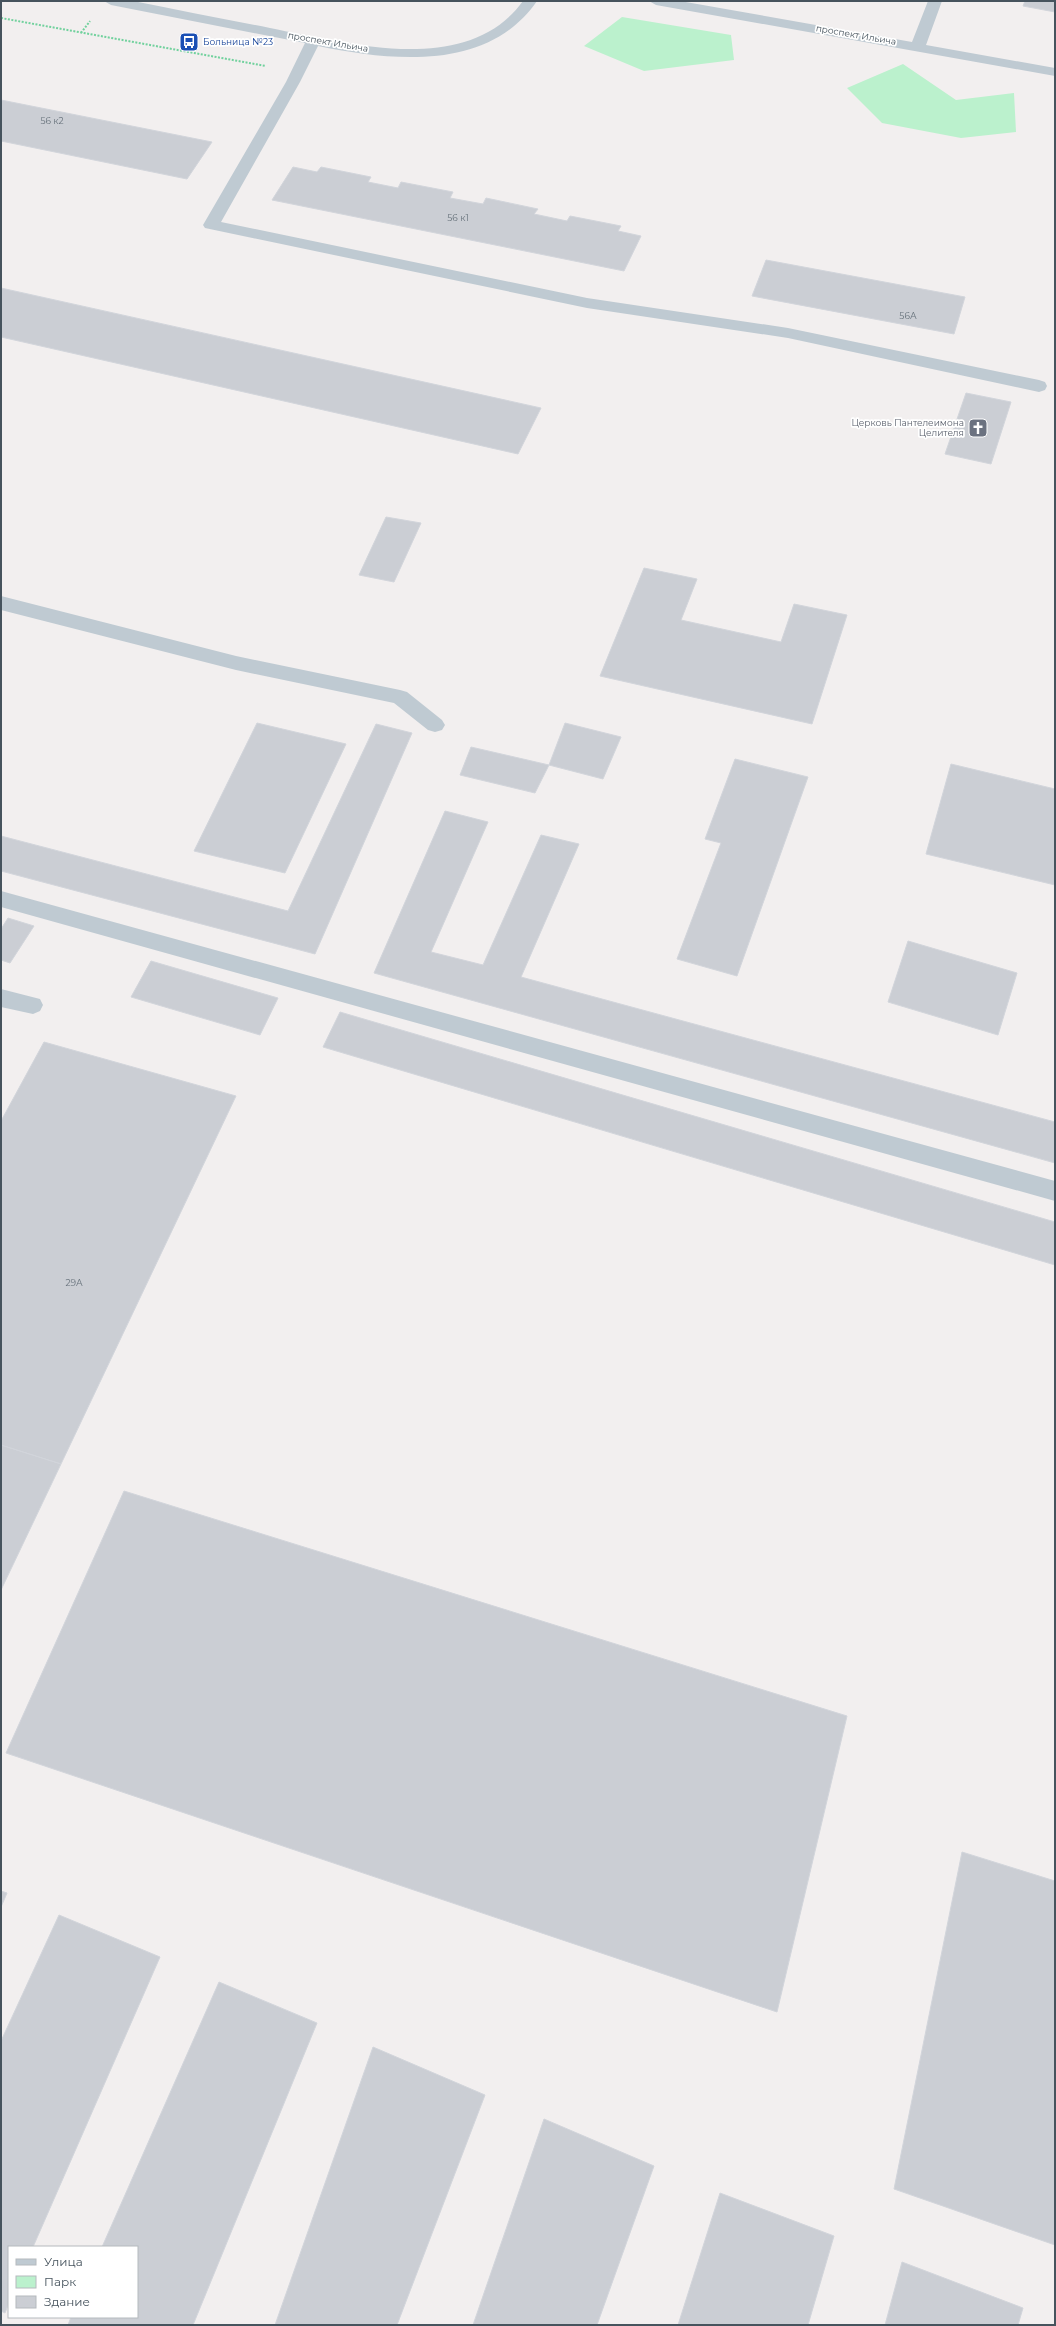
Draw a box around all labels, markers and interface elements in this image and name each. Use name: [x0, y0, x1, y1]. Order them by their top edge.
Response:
street label: проспект Ильича: [815, 22, 897, 47]
street label: проспект Ильича: [287, 29, 369, 54]
bus stop icon: Больница №23: [178, 31, 200, 53]
place label: Больница №23: [203, 36, 273, 47]
house number: 56 к2: [40, 115, 64, 126]
house number: 56 к1: [447, 212, 469, 223]
house number: 56А: [899, 310, 917, 321]
place label: Церковь Пантелеимона Целителя: [851, 417, 964, 438]
church icon: Церковь Пантелеимона Целителя: [967, 417, 989, 439]
house number: 29А: [65, 1277, 83, 1288]
legend: [8, 2246, 138, 2318]
text: Улица: [44, 2254, 83, 2269]
text: Парк: [44, 2274, 76, 2289]
text: Здание: [44, 2294, 90, 2309]

